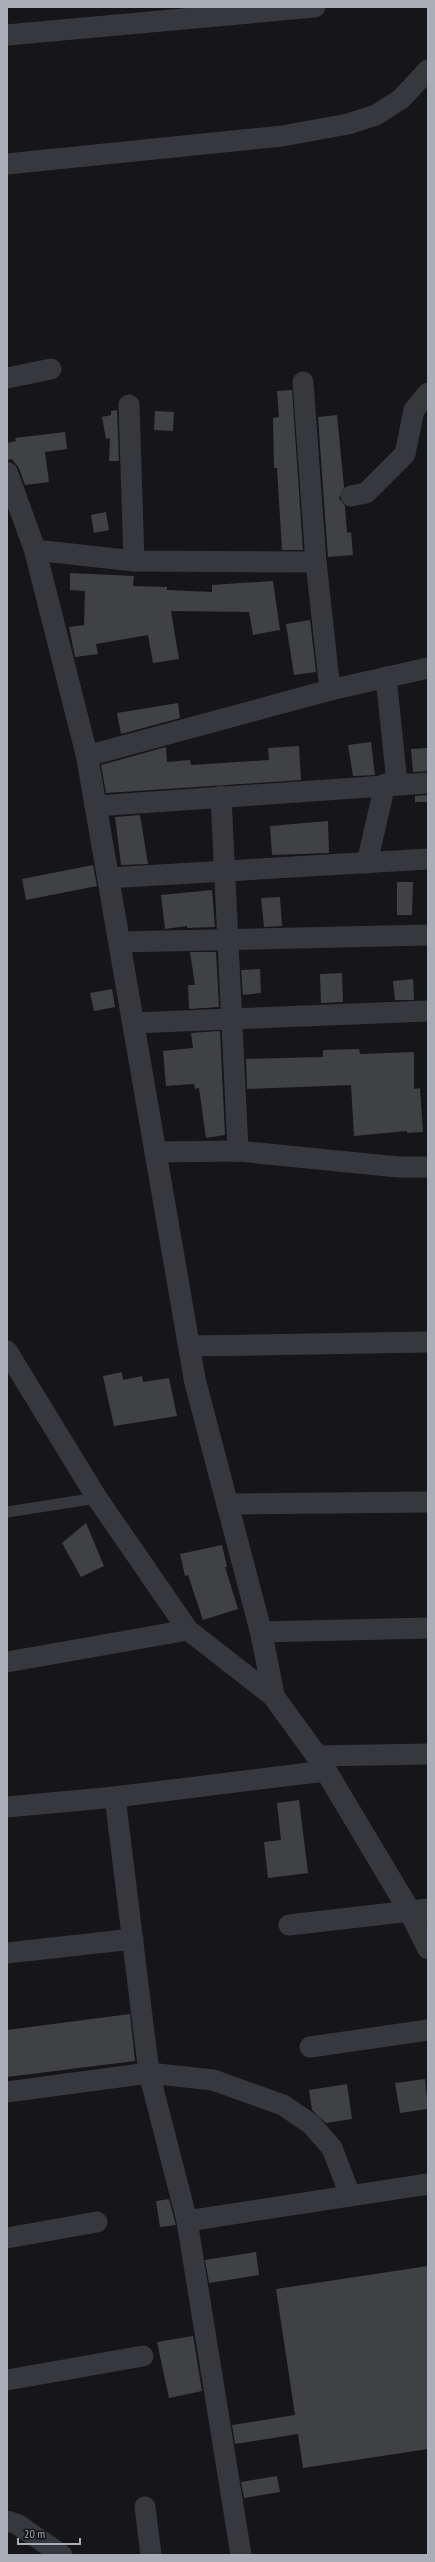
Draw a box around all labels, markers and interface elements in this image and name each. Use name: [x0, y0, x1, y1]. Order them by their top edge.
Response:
scale bar: [18, 2520, 80, 2546]
text: 20 m: [24, 2526, 45, 2541]

